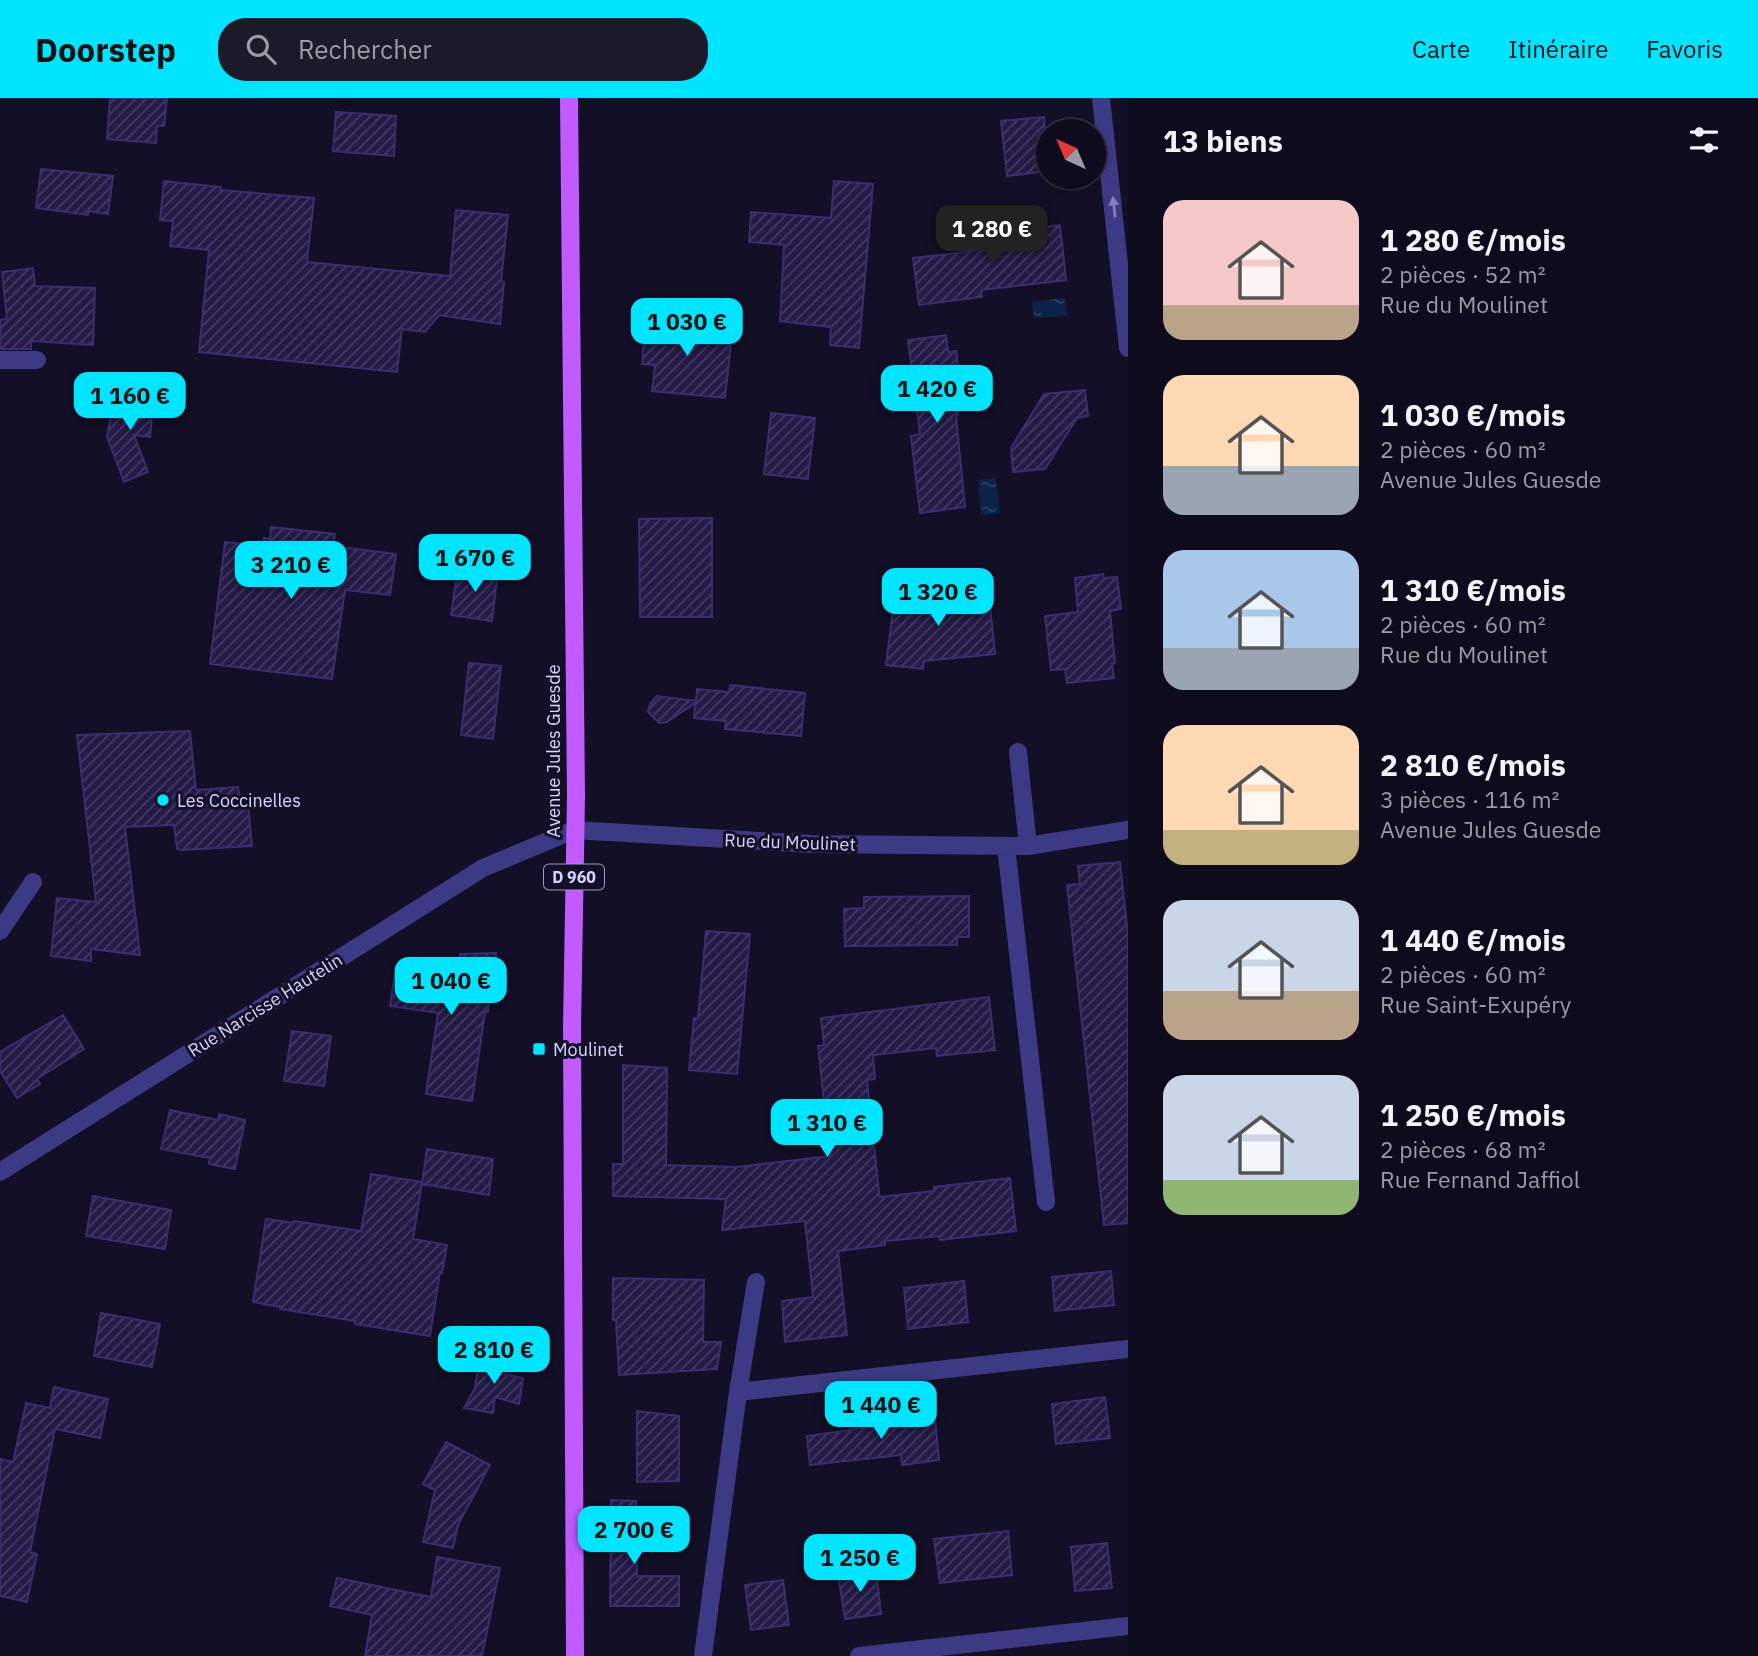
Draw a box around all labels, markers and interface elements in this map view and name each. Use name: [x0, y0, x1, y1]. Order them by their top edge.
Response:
search box: [218, 18, 708, 81]
text: Doorstep: [35, 28, 176, 71]
icon: search: [242, 30, 280, 68]
text: Rechercher: [298, 32, 432, 66]
text: Carte: [1412, 33, 1470, 65]
text: Itinéraire: [1508, 33, 1608, 65]
text: Favoris: [1646, 33, 1723, 65]
north arrow: [1036, 119, 1106, 189]
map controls: [1036, 119, 1106, 189]
text: 13 biens: [1163, 121, 1283, 160]
icon: filters: [1685, 121, 1723, 159]
one-way arrow: [1108, 196, 1119, 218]
pin: 1 280 €: [927, 206, 1057, 265]
text: 1 280 €: [952, 213, 1032, 243]
text: 1 280 €/mois: [1380, 220, 1566, 259]
icon: home: [1219, 228, 1303, 312]
text: 2 pièces · 52 m²: [1380, 259, 1546, 289]
text: Rue du Moulinet: [1380, 289, 1548, 319]
pin: 1 030 €: [622, 299, 752, 358]
text: 1 030 €: [647, 306, 727, 336]
pin: 1 420 €: [872, 366, 1002, 425]
pin: 1 160 €: [65, 372, 195, 432]
text: 1 420 €: [897, 373, 977, 403]
text: 1 160 €: [90, 380, 170, 410]
text: 1 030 €/mois: [1380, 395, 1566, 434]
icon: home: [1219, 403, 1303, 487]
text: 2 pièces · 60 m²: [1380, 434, 1546, 464]
text: Avenue Jules Guesde: [1380, 464, 1601, 494]
pin: 1 670 €: [410, 534, 540, 594]
pin: 3 210 €: [226, 542, 356, 601]
text: 1 670 €: [435, 542, 515, 572]
text: 3 210 €: [251, 549, 331, 579]
pin: 1 320 €: [873, 568, 1003, 628]
text: 1 310 €/mois: [1380, 570, 1566, 609]
text: 1 320 €: [898, 576, 978, 606]
icon: home: [1219, 578, 1303, 662]
text: 2 pièces · 60 m²: [1380, 609, 1546, 639]
text: Rue du Moulinet: [1380, 639, 1548, 669]
street label: Avenue Jules Guesde: [542, 664, 565, 838]
text: 2 810 €/mois: [1380, 745, 1566, 784]
icon: home: [1219, 753, 1303, 837]
text: 3 pièces · 116 m²: [1380, 784, 1559, 814]
place label: Les Coccinelles: [177, 789, 301, 812]
marker: Les Coccinelles: [155, 792, 171, 808]
text: Avenue Jules Guesde: [1380, 814, 1601, 844]
street label: Rue du Moulinet: [724, 828, 856, 856]
road number: D 960: [544, 864, 604, 890]
text: 1 440 €/mois: [1380, 920, 1566, 959]
icon: home: [1219, 928, 1303, 1012]
street label: Rue Narcisse Hautelin: [183, 948, 347, 1062]
pin: 1 040 €: [386, 958, 516, 1017]
text: 2 pièces · 60 m²: [1380, 959, 1546, 989]
text: 1 040 €: [411, 965, 491, 995]
text: Rue Saint-Exupéry: [1380, 989, 1571, 1019]
place label: Moulinet: [553, 1038, 624, 1061]
marker: Moulinet: [531, 1041, 547, 1057]
text: 1 250 €/mois: [1380, 1095, 1566, 1134]
pin: 1 310 €: [762, 1100, 892, 1159]
icon: home: [1219, 1103, 1303, 1187]
text: 1 310 €: [787, 1107, 867, 1137]
text: 2 pièces · 68 m²: [1380, 1134, 1546, 1164]
text: Rue Fernand Jaffiol: [1380, 1164, 1580, 1194]
pin: 2 810 €: [429, 1326, 559, 1386]
text: 2 810 €: [454, 1334, 534, 1364]
pin: 1 440 €: [816, 1382, 946, 1441]
text: 1 440 €: [841, 1389, 921, 1419]
pin: 2 700 €: [569, 1506, 699, 1566]
text: 2 700 €: [594, 1514, 674, 1544]
pin: 1 250 €: [795, 1534, 925, 1594]
text: 1 250 €: [820, 1542, 900, 1572]

